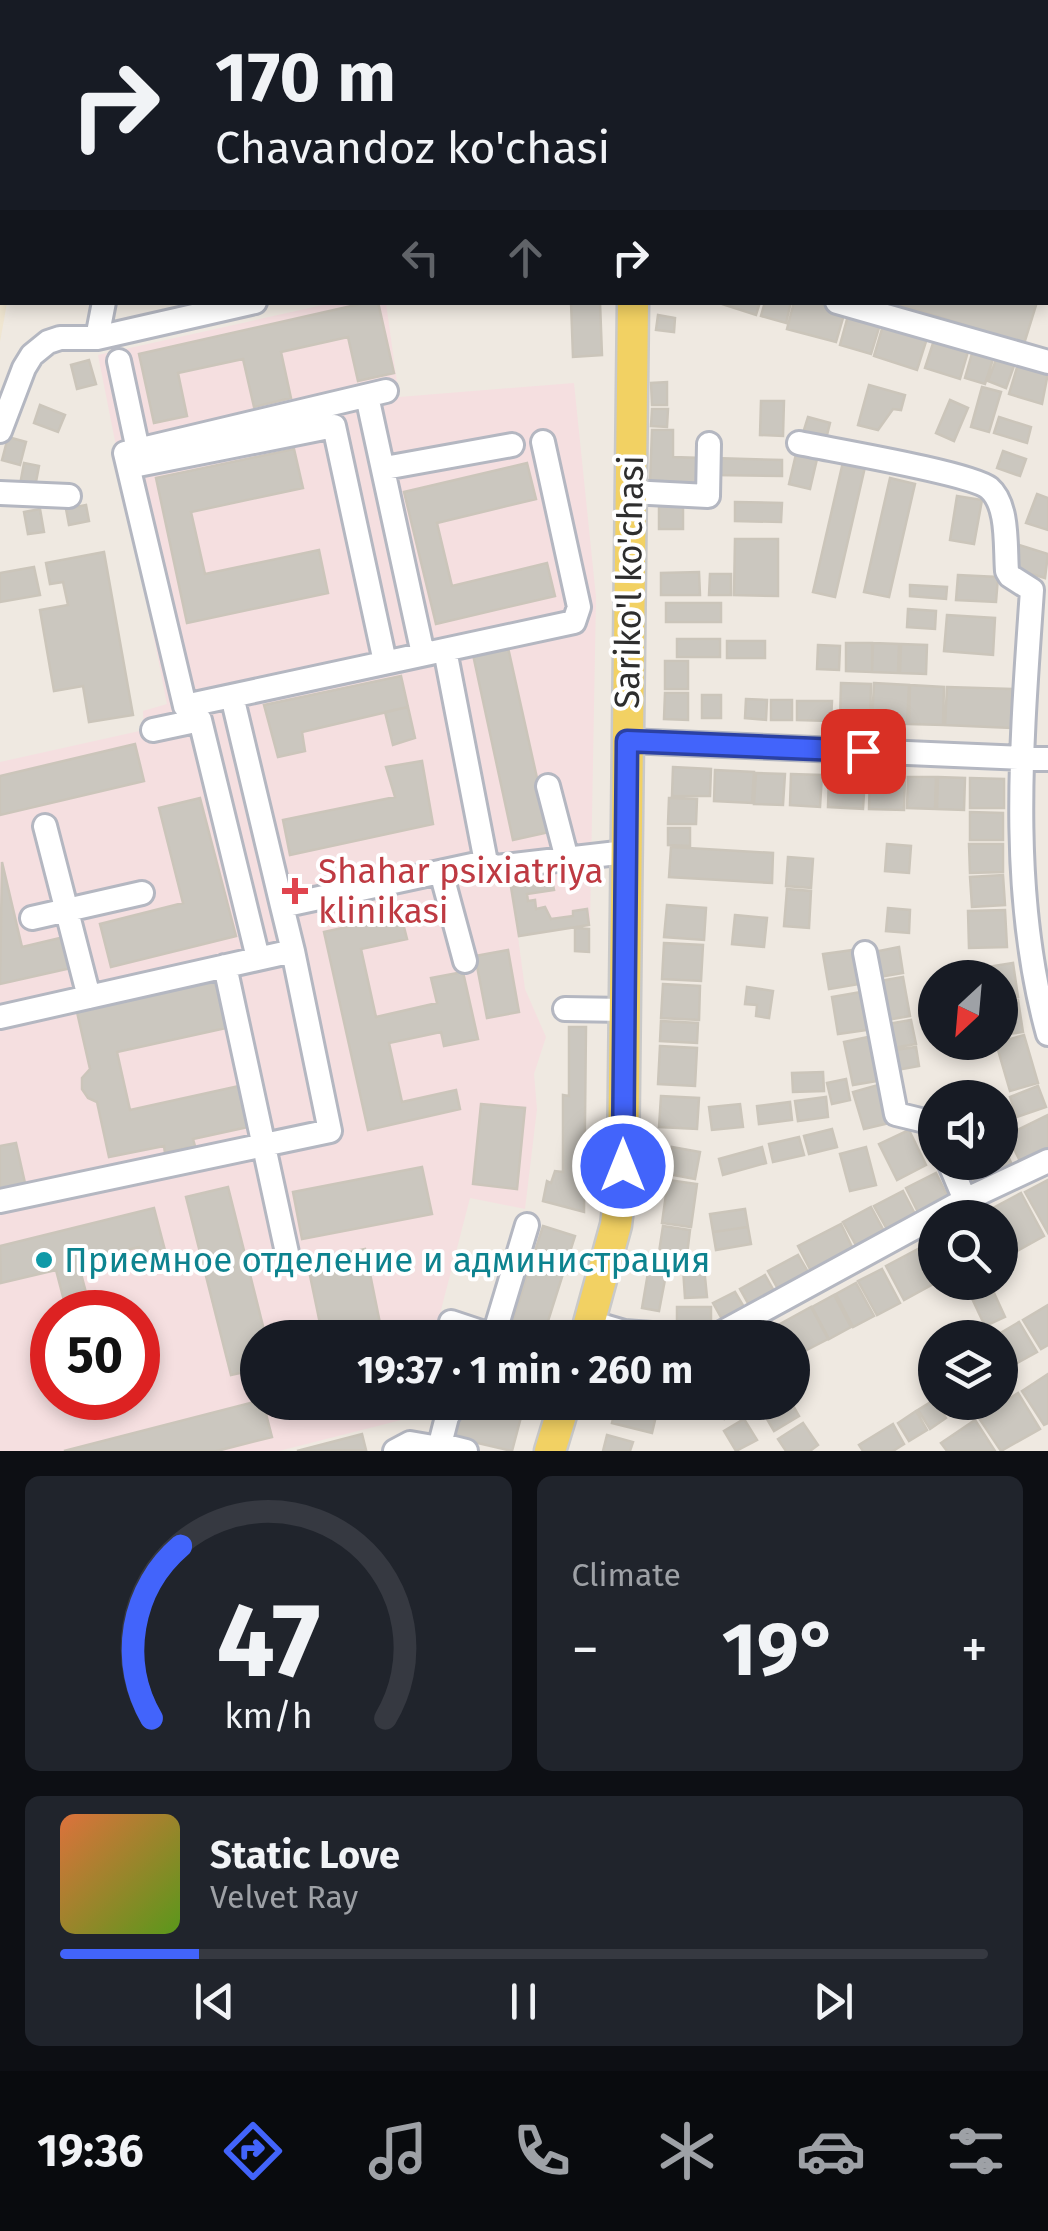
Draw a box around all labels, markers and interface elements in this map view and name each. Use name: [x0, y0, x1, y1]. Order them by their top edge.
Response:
text: 170 m: [215, 36, 396, 120]
icon: right: [50, 40, 180, 170]
text: Chavandoz ko'chasi: [215, 121, 610, 175]
icon: left: [393, 230, 448, 285]
icon: ahead: [498, 230, 553, 285]
icon: right: [603, 230, 658, 285]
street label: Sariko'l ko'chasi: [606, 455, 652, 709]
pin: [821, 709, 906, 794]
icon: arrive: [836, 724, 891, 779]
place label: Shahar psixiatriya klinikasi: [318, 850, 604, 932]
marker: Shahar psixiatriya klinikasi: [282, 878, 308, 904]
north arrow: [918, 960, 1018, 1060]
map controls: [918, 960, 1018, 1420]
button: sound: [918, 1080, 1018, 1180]
position arrow: [571, 1114, 675, 1218]
button: search: [918, 1200, 1018, 1300]
place label: Приемное отделение и администрация: [64, 1239, 711, 1281]
marker: Приемное отделение и администрация: [33, 1249, 55, 1271]
speed limit sign: 50: [30, 1290, 160, 1420]
button: layers: [918, 1320, 1018, 1420]
text: 19:37 · 1 min · 260 m: [357, 1347, 693, 1393]
text: Climate: [572, 1556, 681, 1594]
text: 47: [216, 1579, 321, 1704]
text: 19°: [722, 1605, 838, 1695]
text: −: [572, 1617, 599, 1683]
text: +: [961, 1617, 988, 1683]
text: km/h: [224, 1695, 312, 1737]
text: Static Love: [210, 1832, 400, 1878]
text: Velvet Ray: [210, 1878, 358, 1916]
icon: previous: [187, 1974, 242, 2029]
icon: pause: [496, 1974, 551, 2029]
icon: next: [806, 1974, 861, 2029]
icon: directions: [218, 2116, 288, 2186]
icon: music: [363, 2116, 433, 2186]
icon: phone: [507, 2116, 577, 2186]
icon: climate: [652, 2116, 722, 2186]
icon: car: [796, 2116, 866, 2186]
icon: filters: [941, 2116, 1011, 2186]
text: 19:36: [37, 2124, 144, 2178]

